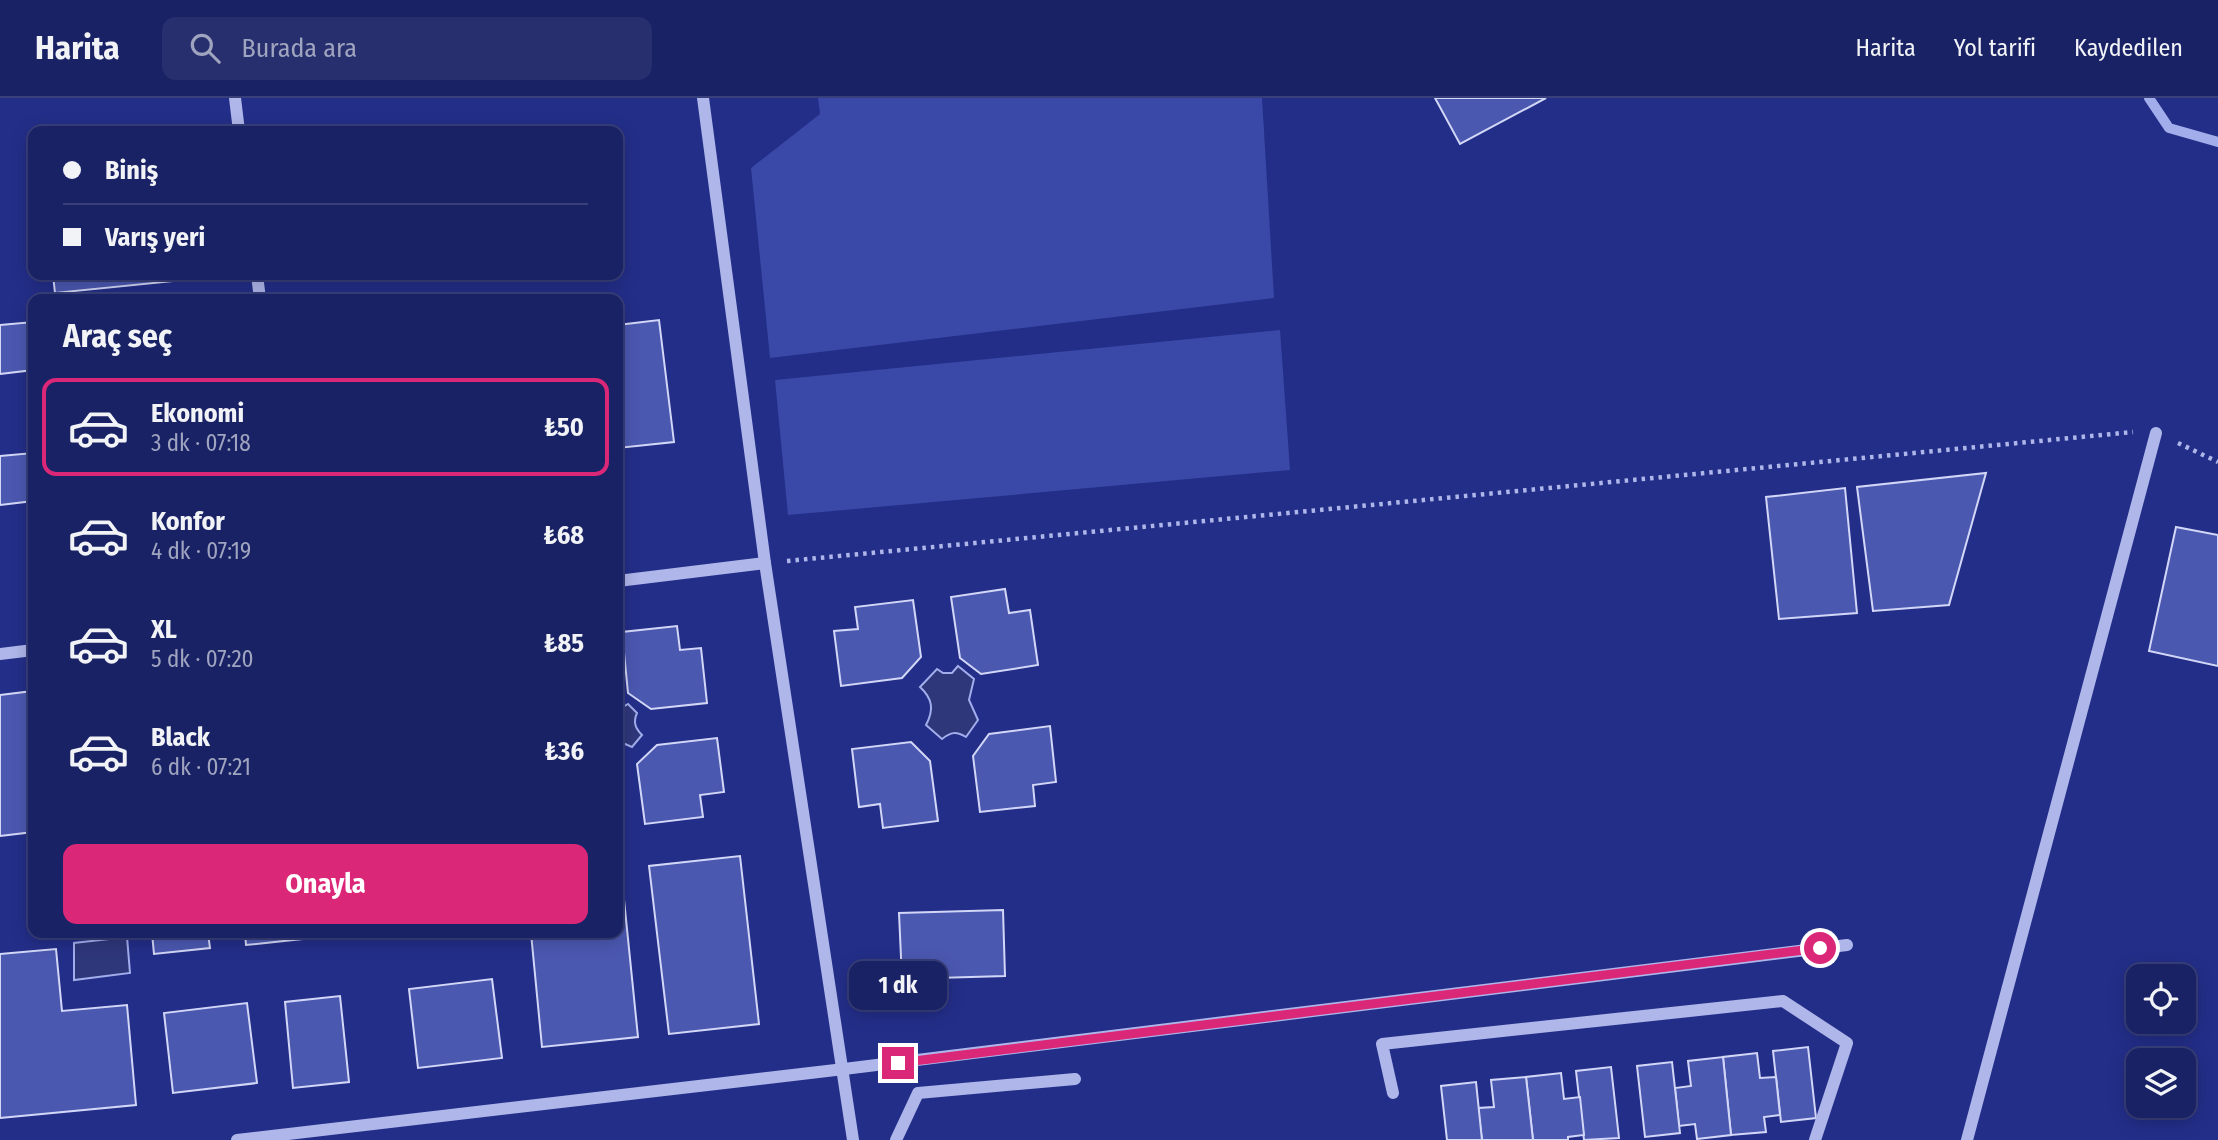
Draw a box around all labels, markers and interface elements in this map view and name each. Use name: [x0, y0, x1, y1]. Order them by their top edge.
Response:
search box: [162, 17, 652, 80]
text: Harita: [35, 28, 120, 68]
icon: search: [186, 29, 224, 67]
text: Burada ara: [242, 33, 357, 64]
text: Harita: [1856, 34, 1916, 62]
text: Yol tarifi: [1954, 34, 2036, 62]
text: Kaydedilen: [2074, 34, 2183, 62]
text: Biniş: [105, 155, 158, 186]
text: Varış yeri: [105, 222, 205, 253]
text: Araç seç: [63, 317, 172, 355]
icon: car: [67, 396, 130, 459]
text: Ekonomi: [151, 398, 244, 429]
text: ₺50: [544, 412, 584, 443]
text: 3 dk · 07:18: [151, 429, 251, 457]
icon: car: [67, 504, 130, 567]
text: Konfor: [151, 506, 225, 537]
text: ₺68: [543, 520, 584, 551]
text: 4 dk · 07:19: [151, 537, 251, 565]
icon: car: [67, 612, 130, 675]
text: XL: [151, 614, 177, 645]
text: ₺85: [544, 628, 584, 659]
text: 5 dk · 07:20: [151, 645, 254, 673]
icon: car: [67, 720, 130, 783]
text: Black: [151, 722, 210, 753]
text: ₺36: [545, 736, 584, 767]
text: 6 dk · 07:21: [151, 753, 251, 781]
button: Onayla: [63, 844, 588, 924]
route start: [1804, 932, 1836, 964]
callout: 1 dk: [849, 962, 947, 1010]
map controls: [2126, 964, 2196, 1118]
button: locate: [2126, 964, 2196, 1034]
text: 1 dk: [879, 971, 917, 999]
route end: [882, 1047, 914, 1079]
button: layers: [2126, 1048, 2196, 1118]

